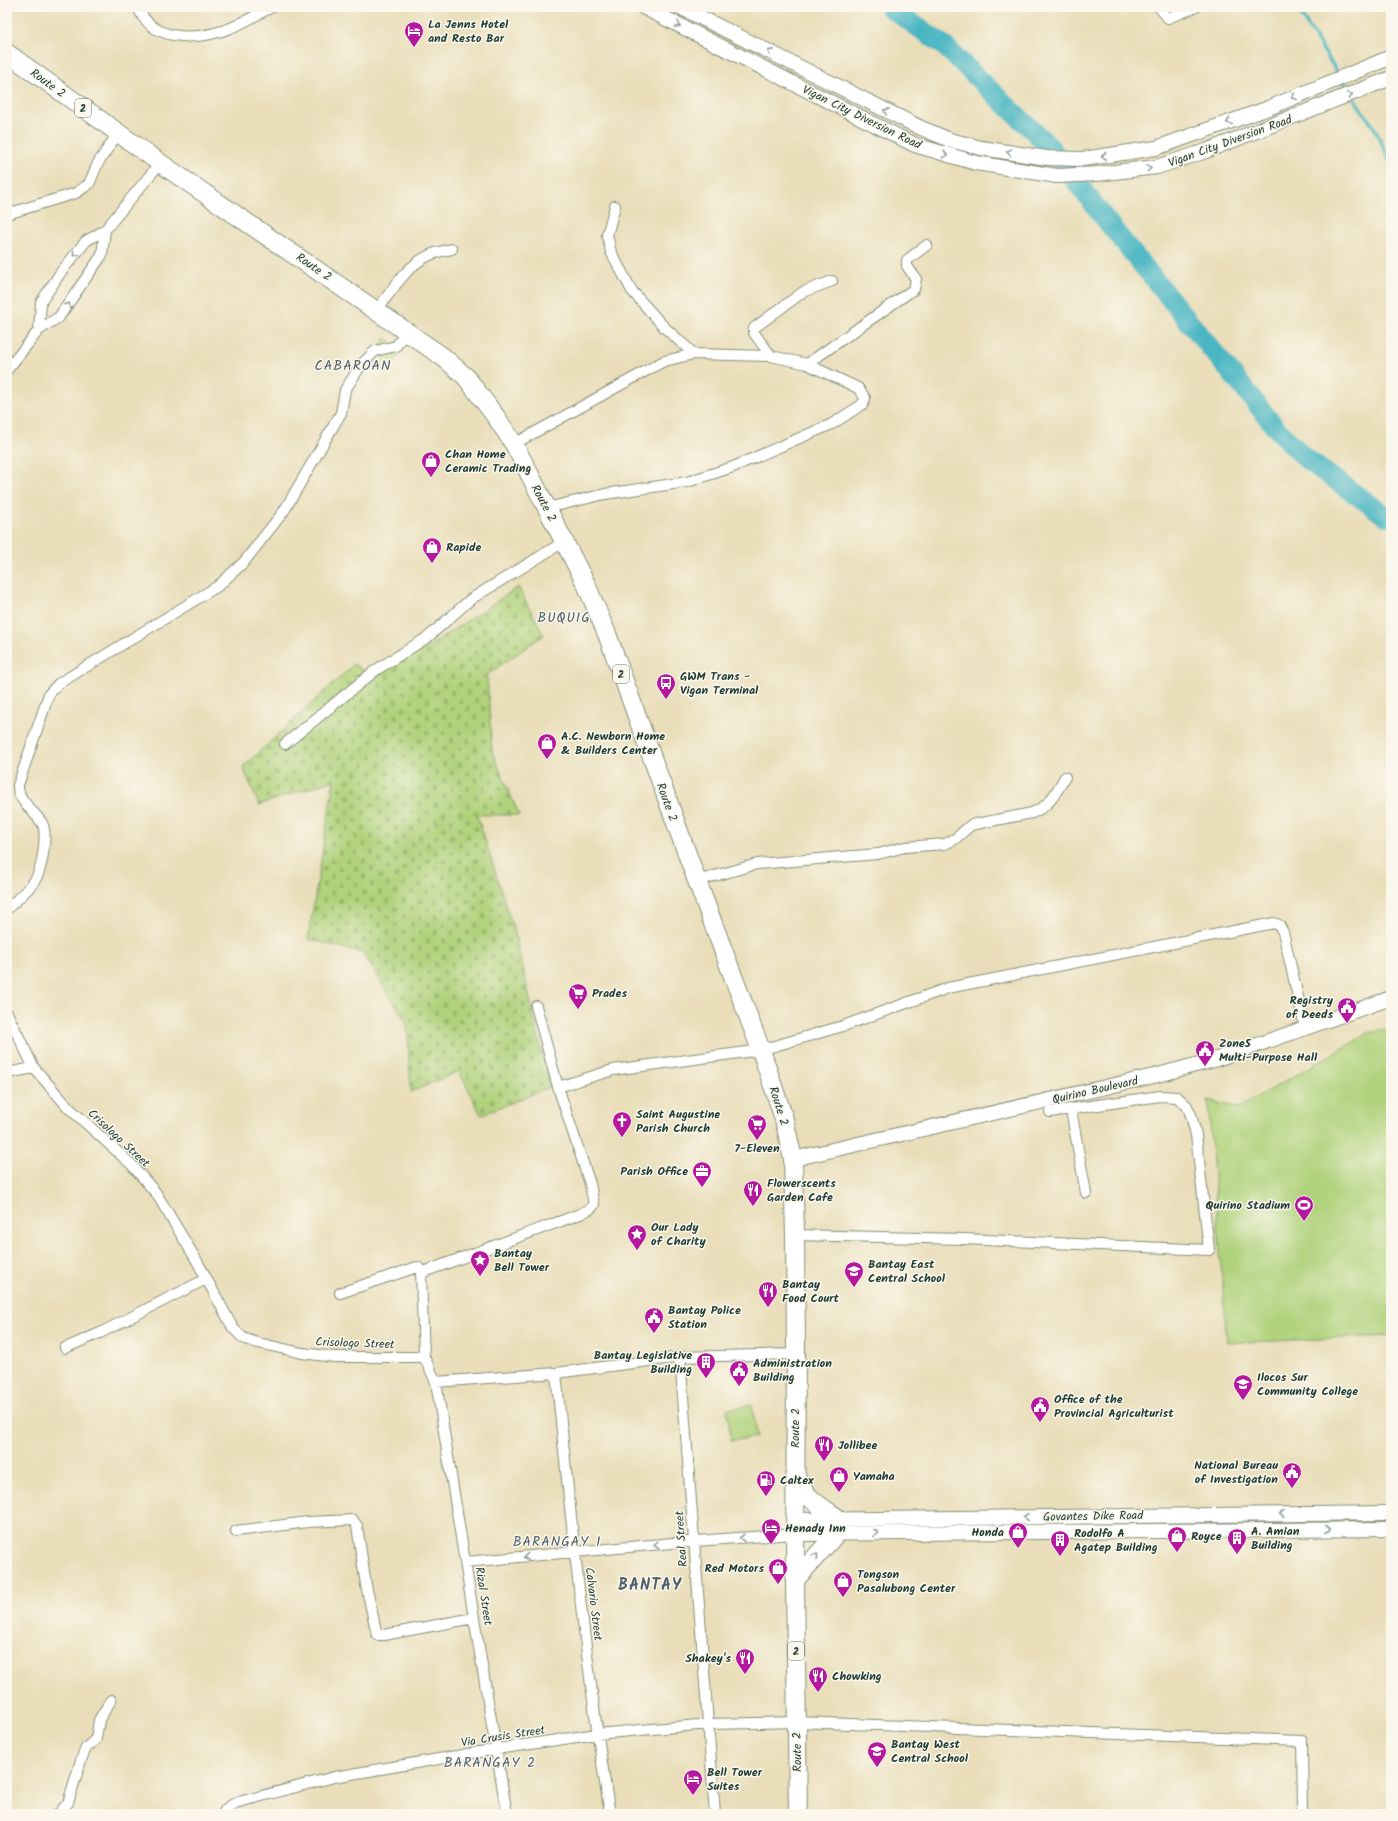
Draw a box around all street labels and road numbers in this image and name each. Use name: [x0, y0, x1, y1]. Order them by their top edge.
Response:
street label: Route 2: [26, 64, 70, 103]
street label: Vigan City Diversion Road: [799, 80, 926, 155]
road number: 2: [75, 99, 91, 117]
street label: Vigan City Diversion Road: [1166, 110, 1296, 173]
street label: Route 2: [292, 248, 336, 287]
street label: Route 2: [526, 481, 561, 525]
road number: 2: [613, 665, 629, 683]
street label: Route 2: [651, 780, 682, 824]
street label: Quirino Boulevard: [1050, 1071, 1141, 1110]
street label: Route 2: [764, 1084, 793, 1128]
street label: Crisologo Street: [83, 1104, 154, 1173]
street label: Crisologo Street: [315, 1333, 395, 1354]
street label: Route 2: [786, 1408, 805, 1448]
street label: Govantes Dike Road: [1043, 1506, 1144, 1527]
street label: Real Street: [670, 1510, 693, 1568]
street label: Rizal Street: [470, 1565, 498, 1627]
street label: Calvario Street: [580, 1566, 607, 1642]
road number: 2: [788, 1642, 804, 1660]
street label: Via Crusis Street: [460, 1720, 547, 1753]
street label: Route 2: [788, 1732, 807, 1772]

